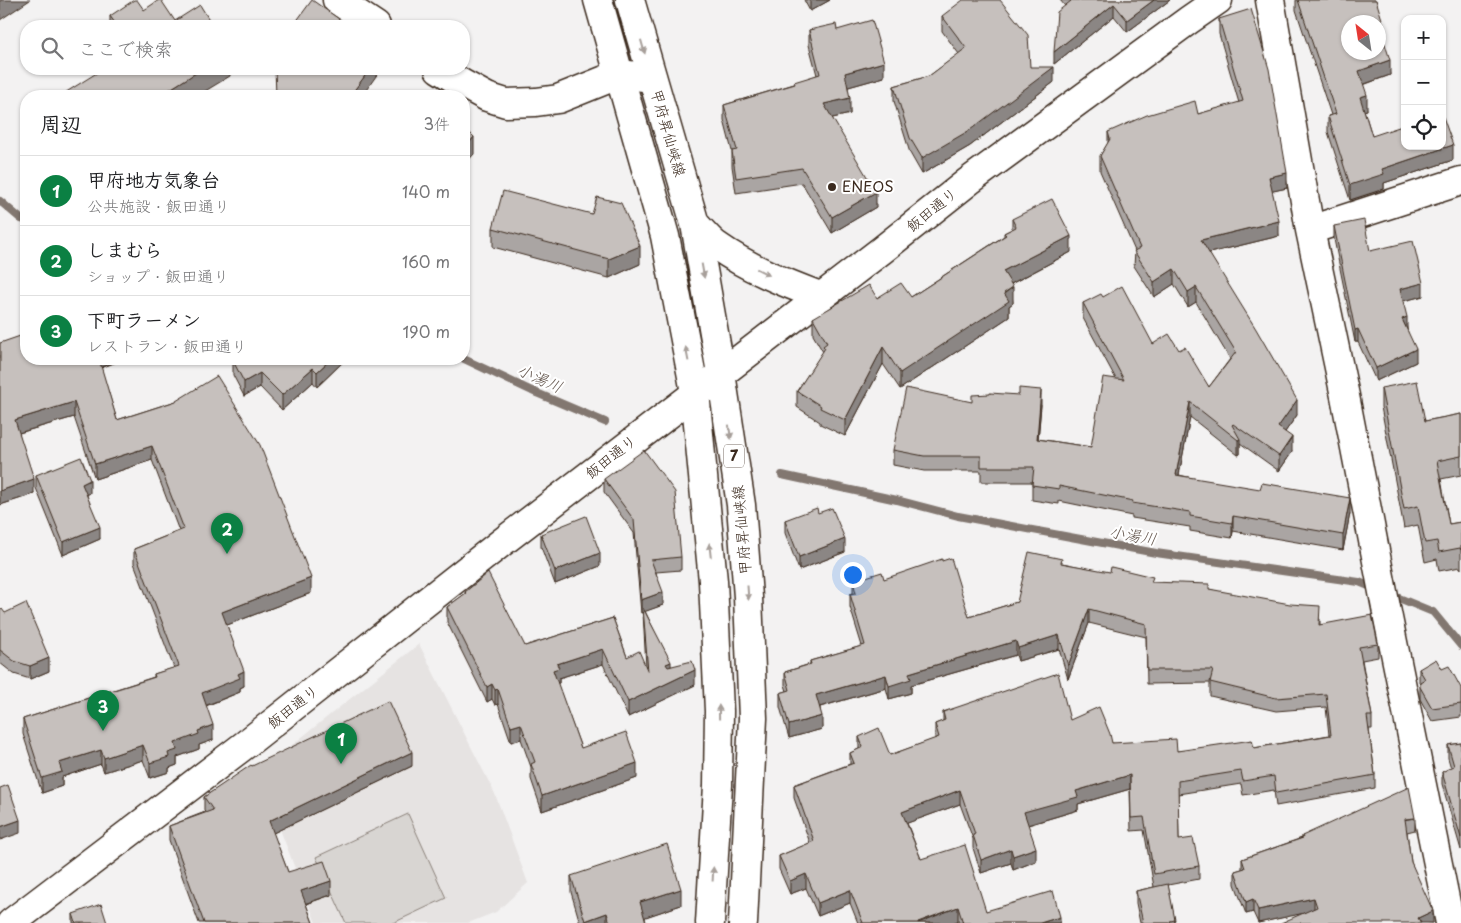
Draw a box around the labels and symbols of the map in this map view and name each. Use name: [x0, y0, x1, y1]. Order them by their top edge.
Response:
north arrow: [1341, 15, 1386, 60]
one-way arrow: [640, 39, 648, 54]
street label: 甲府昇仙峡線: [646, 86, 693, 179]
place label: ENEOS: [842, 174, 894, 197]
marker: ENEOS: [826, 181, 838, 193]
street label: 飯田通り: [900, 181, 962, 237]
one-way arrow: [700, 264, 708, 280]
one-way arrow: [756, 268, 770, 276]
one-way arrow: [683, 345, 691, 361]
water label: 小湯川: [514, 356, 567, 398]
one-way arrow: [726, 424, 734, 440]
street label: 飯田通り: [579, 428, 641, 483]
road number: 7: [724, 444, 744, 468]
street label: 甲府昇仙峡線: [725, 484, 756, 576]
pin: 2: [211, 513, 243, 554]
water label: 小湯川: [1107, 518, 1159, 550]
one-way arrow: [706, 541, 714, 557]
your location: [840, 562, 866, 588]
one-way arrow: [744, 585, 752, 601]
street label: 飯田通り: [261, 678, 323, 733]
pin: 3: [87, 690, 119, 731]
one-way arrow: [715, 704, 723, 720]
pin: 1: [325, 723, 357, 764]
one-way arrow: [709, 866, 717, 882]

